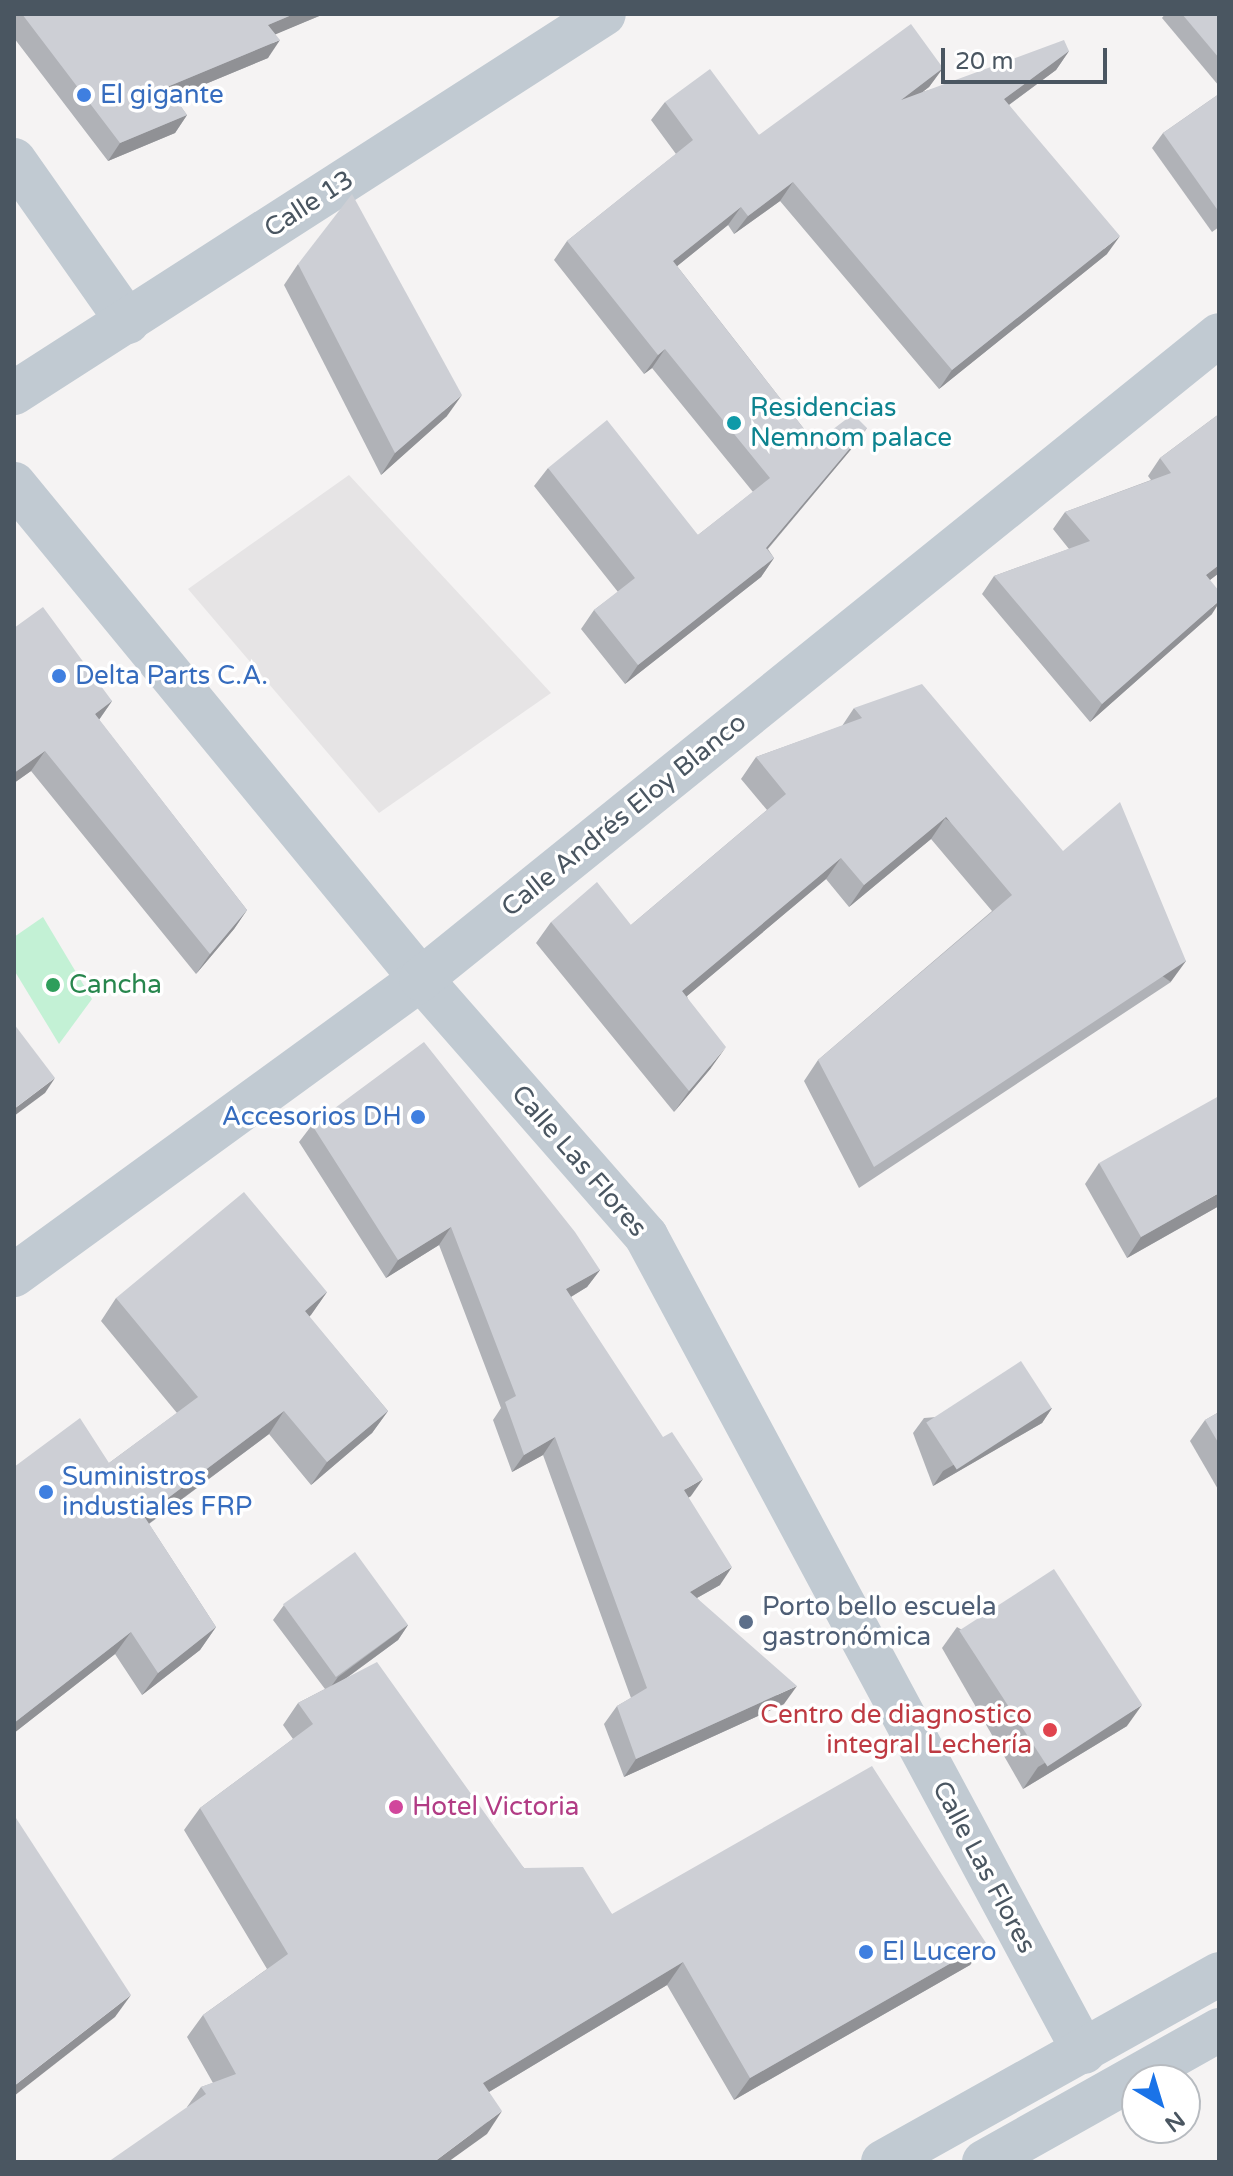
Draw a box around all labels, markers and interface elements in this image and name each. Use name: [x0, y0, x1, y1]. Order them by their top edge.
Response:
scale bar: [945, 32, 1111, 82]
text: 20 m: [955, 47, 1013, 76]
place label: El gigante: [100, 79, 224, 111]
marker: El gigante: [75, 86, 93, 104]
street label: Calle 13: [259, 164, 359, 244]
place label: Residencias Nemnom palace: [750, 392, 952, 454]
marker: Residencias Nemnom palace: [725, 414, 743, 432]
place label: Delta Parts C.A.: [75, 660, 268, 692]
marker: Delta Parts C.A.: [50, 667, 68, 685]
street label: Calle Andrés Eloy Blanco: [495, 707, 753, 923]
place label: Cancha: [69, 969, 162, 1001]
marker: Cancha: [44, 976, 62, 994]
street label: Calle Las Flores: [505, 1079, 653, 1243]
place label: Accesorios DH: [222, 1101, 402, 1133]
marker: Accesorios DH: [409, 1108, 427, 1126]
place label: Suministros industiales FRP: [62, 1461, 252, 1522]
marker: Suministros industiales FRP: [37, 1483, 55, 1501]
place label: Porto bello escuela gastronómica: [762, 1591, 997, 1652]
marker: Porto bello escuela gastronómica: [737, 1613, 755, 1631]
place label: Centro de diagnostico integral Lechería: [760, 1699, 1032, 1760]
marker: Centro de diagnostico integral Lechería: [1039, 1719, 1061, 1741]
street label: Calle Las Flores: [925, 1776, 1043, 1958]
place label: Hotel Victoria: [412, 1791, 579, 1823]
marker: Hotel Victoria: [387, 1798, 405, 1816]
place label: El Lucero: [882, 1936, 996, 1968]
marker: El Lucero: [857, 1943, 875, 1961]
north arrow: [1121, 2064, 1201, 2144]
text: N: [1160, 2106, 1190, 2137]

